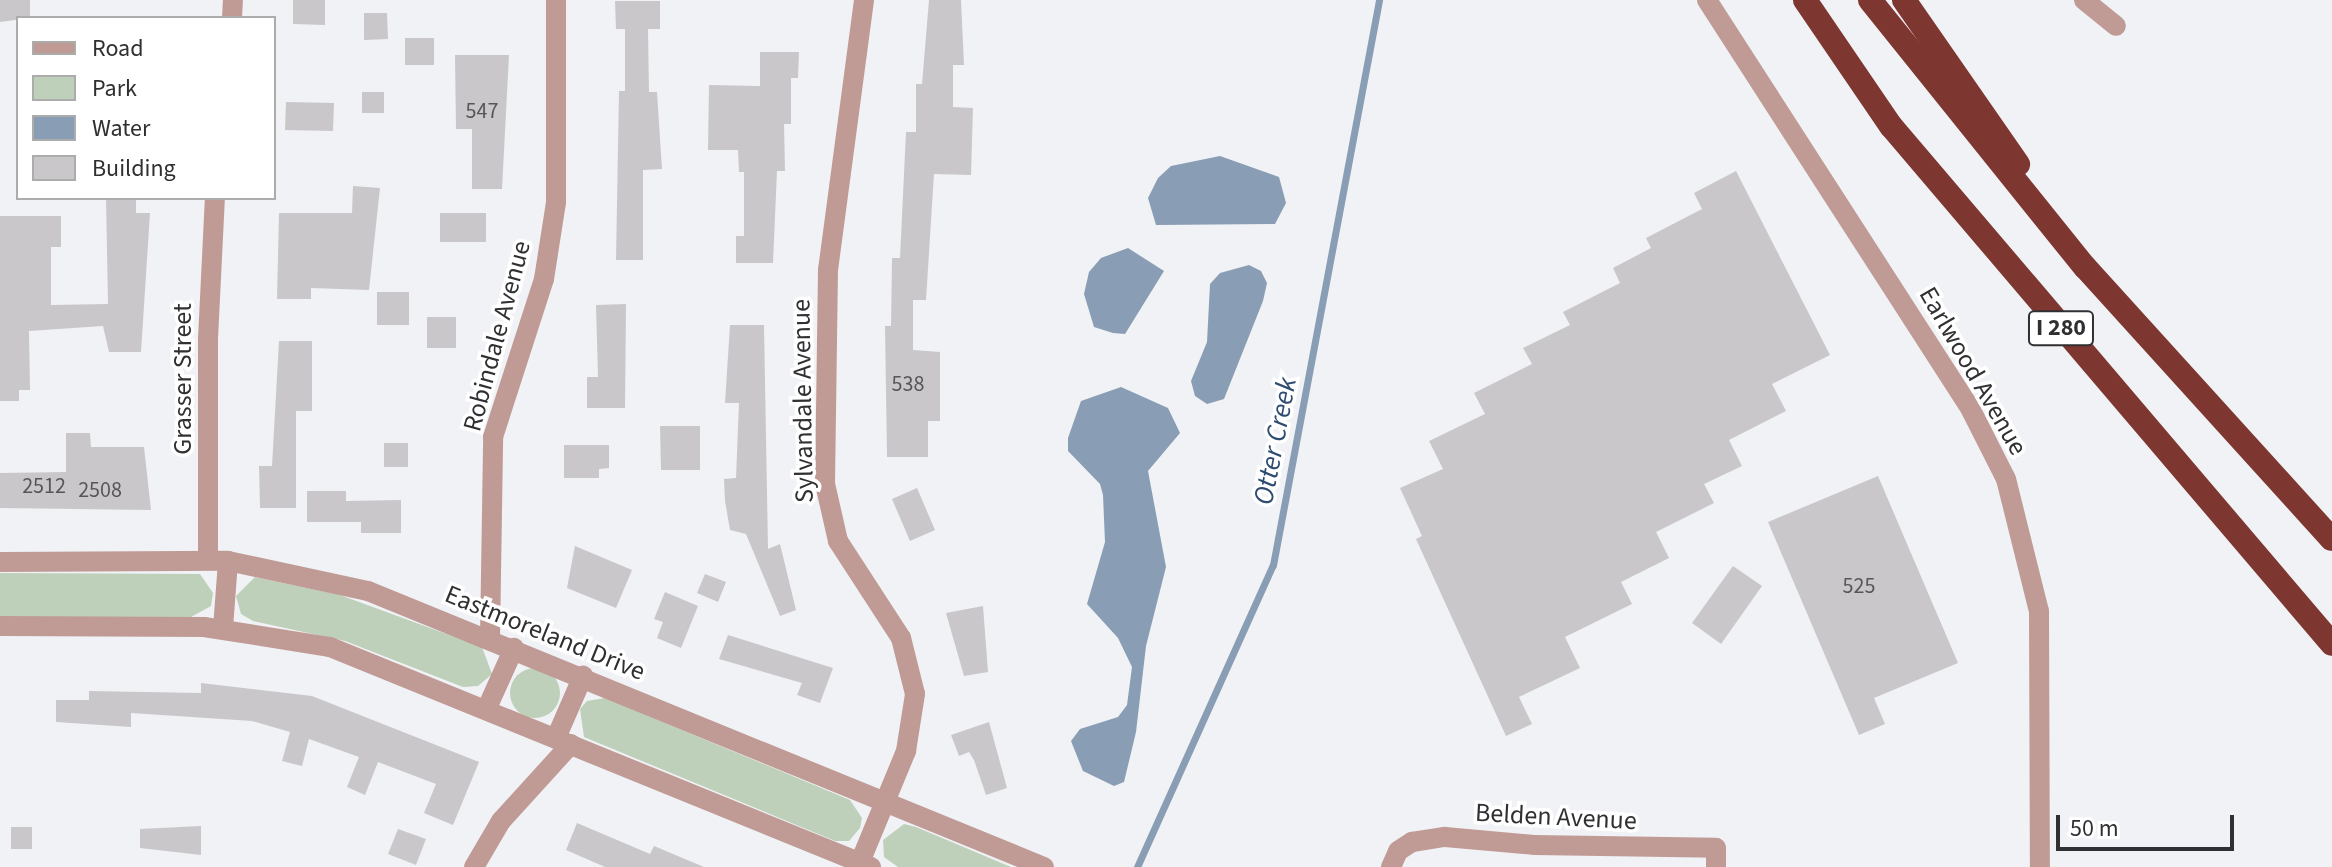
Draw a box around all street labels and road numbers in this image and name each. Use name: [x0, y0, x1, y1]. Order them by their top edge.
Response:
street label: Robindale Avenue: [457, 237, 537, 435]
street label: Earlwood Avenue: [1912, 281, 2034, 461]
street label: Sylvandale Avenue: [786, 299, 820, 503]
street label: Grasser Street: [167, 303, 199, 455]
road number: I 280: [2027, 308, 2095, 348]
street label: Eastmoreland Drive: [440, 579, 650, 687]
street label: Belden Avenue: [1474, 797, 1638, 837]

